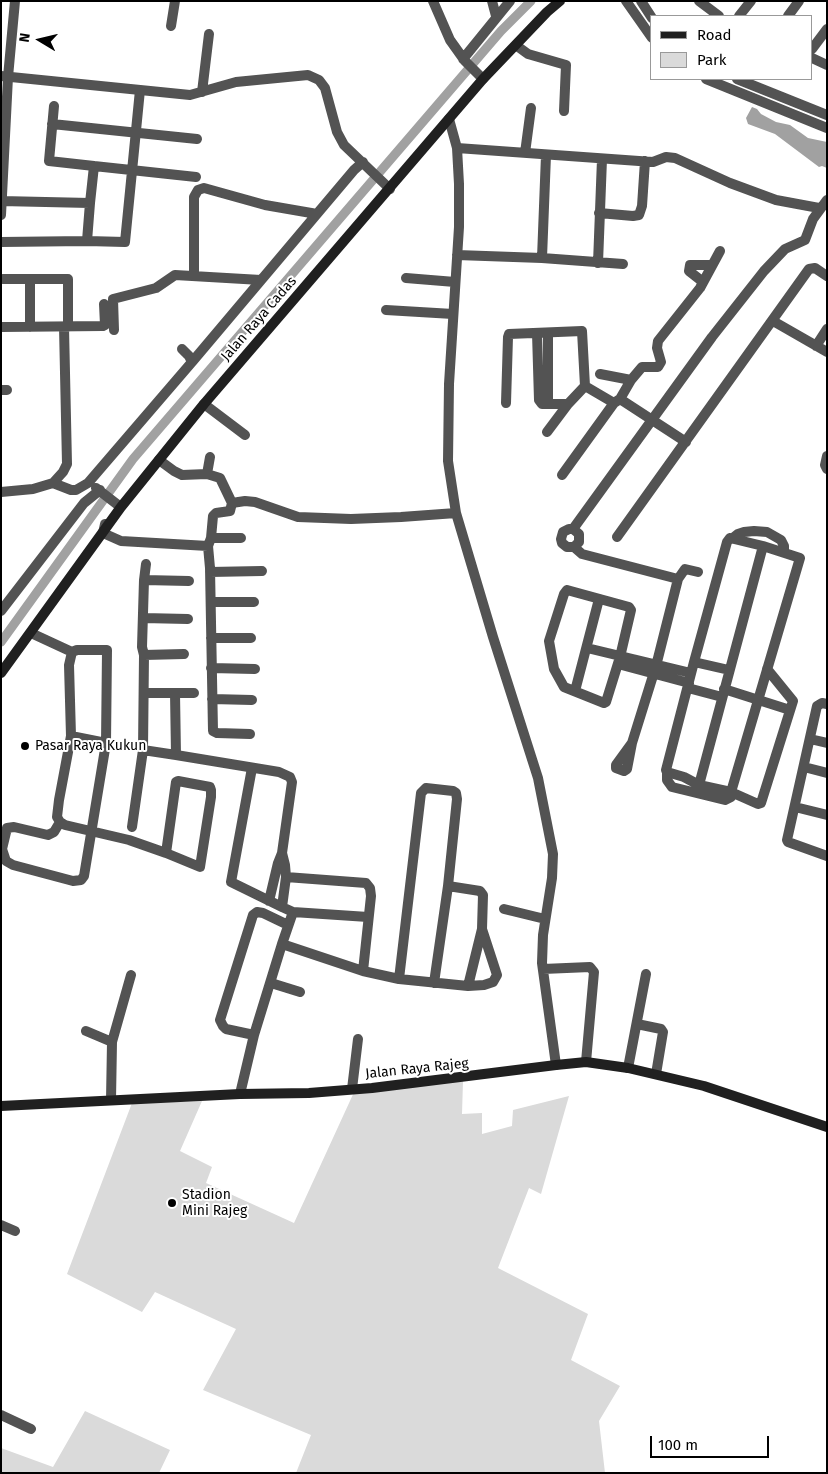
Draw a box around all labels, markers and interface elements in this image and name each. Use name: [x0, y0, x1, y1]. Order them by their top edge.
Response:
north arrow: [15, 15, 65, 65]
legend: [650, 15, 813, 80]
text: Road: [697, 26, 732, 44]
text: N: [16, 32, 34, 44]
text: Park: [697, 51, 727, 69]
street label: Jalan Raya Cadas: [218, 273, 300, 365]
place label: Pasar Raya Kukun: [35, 738, 146, 754]
marker: Pasar Raya Kukun: [19, 740, 31, 752]
street label: Jalan Raya Rajeg: [365, 1055, 469, 1083]
place label: Stadion Mini Rajeg: [182, 1187, 247, 1220]
marker: Stadion Mini Rajeg: [166, 1197, 178, 1209]
scale bar: [653, 1426, 772, 1458]
text: 100 m: [658, 1436, 698, 1454]

